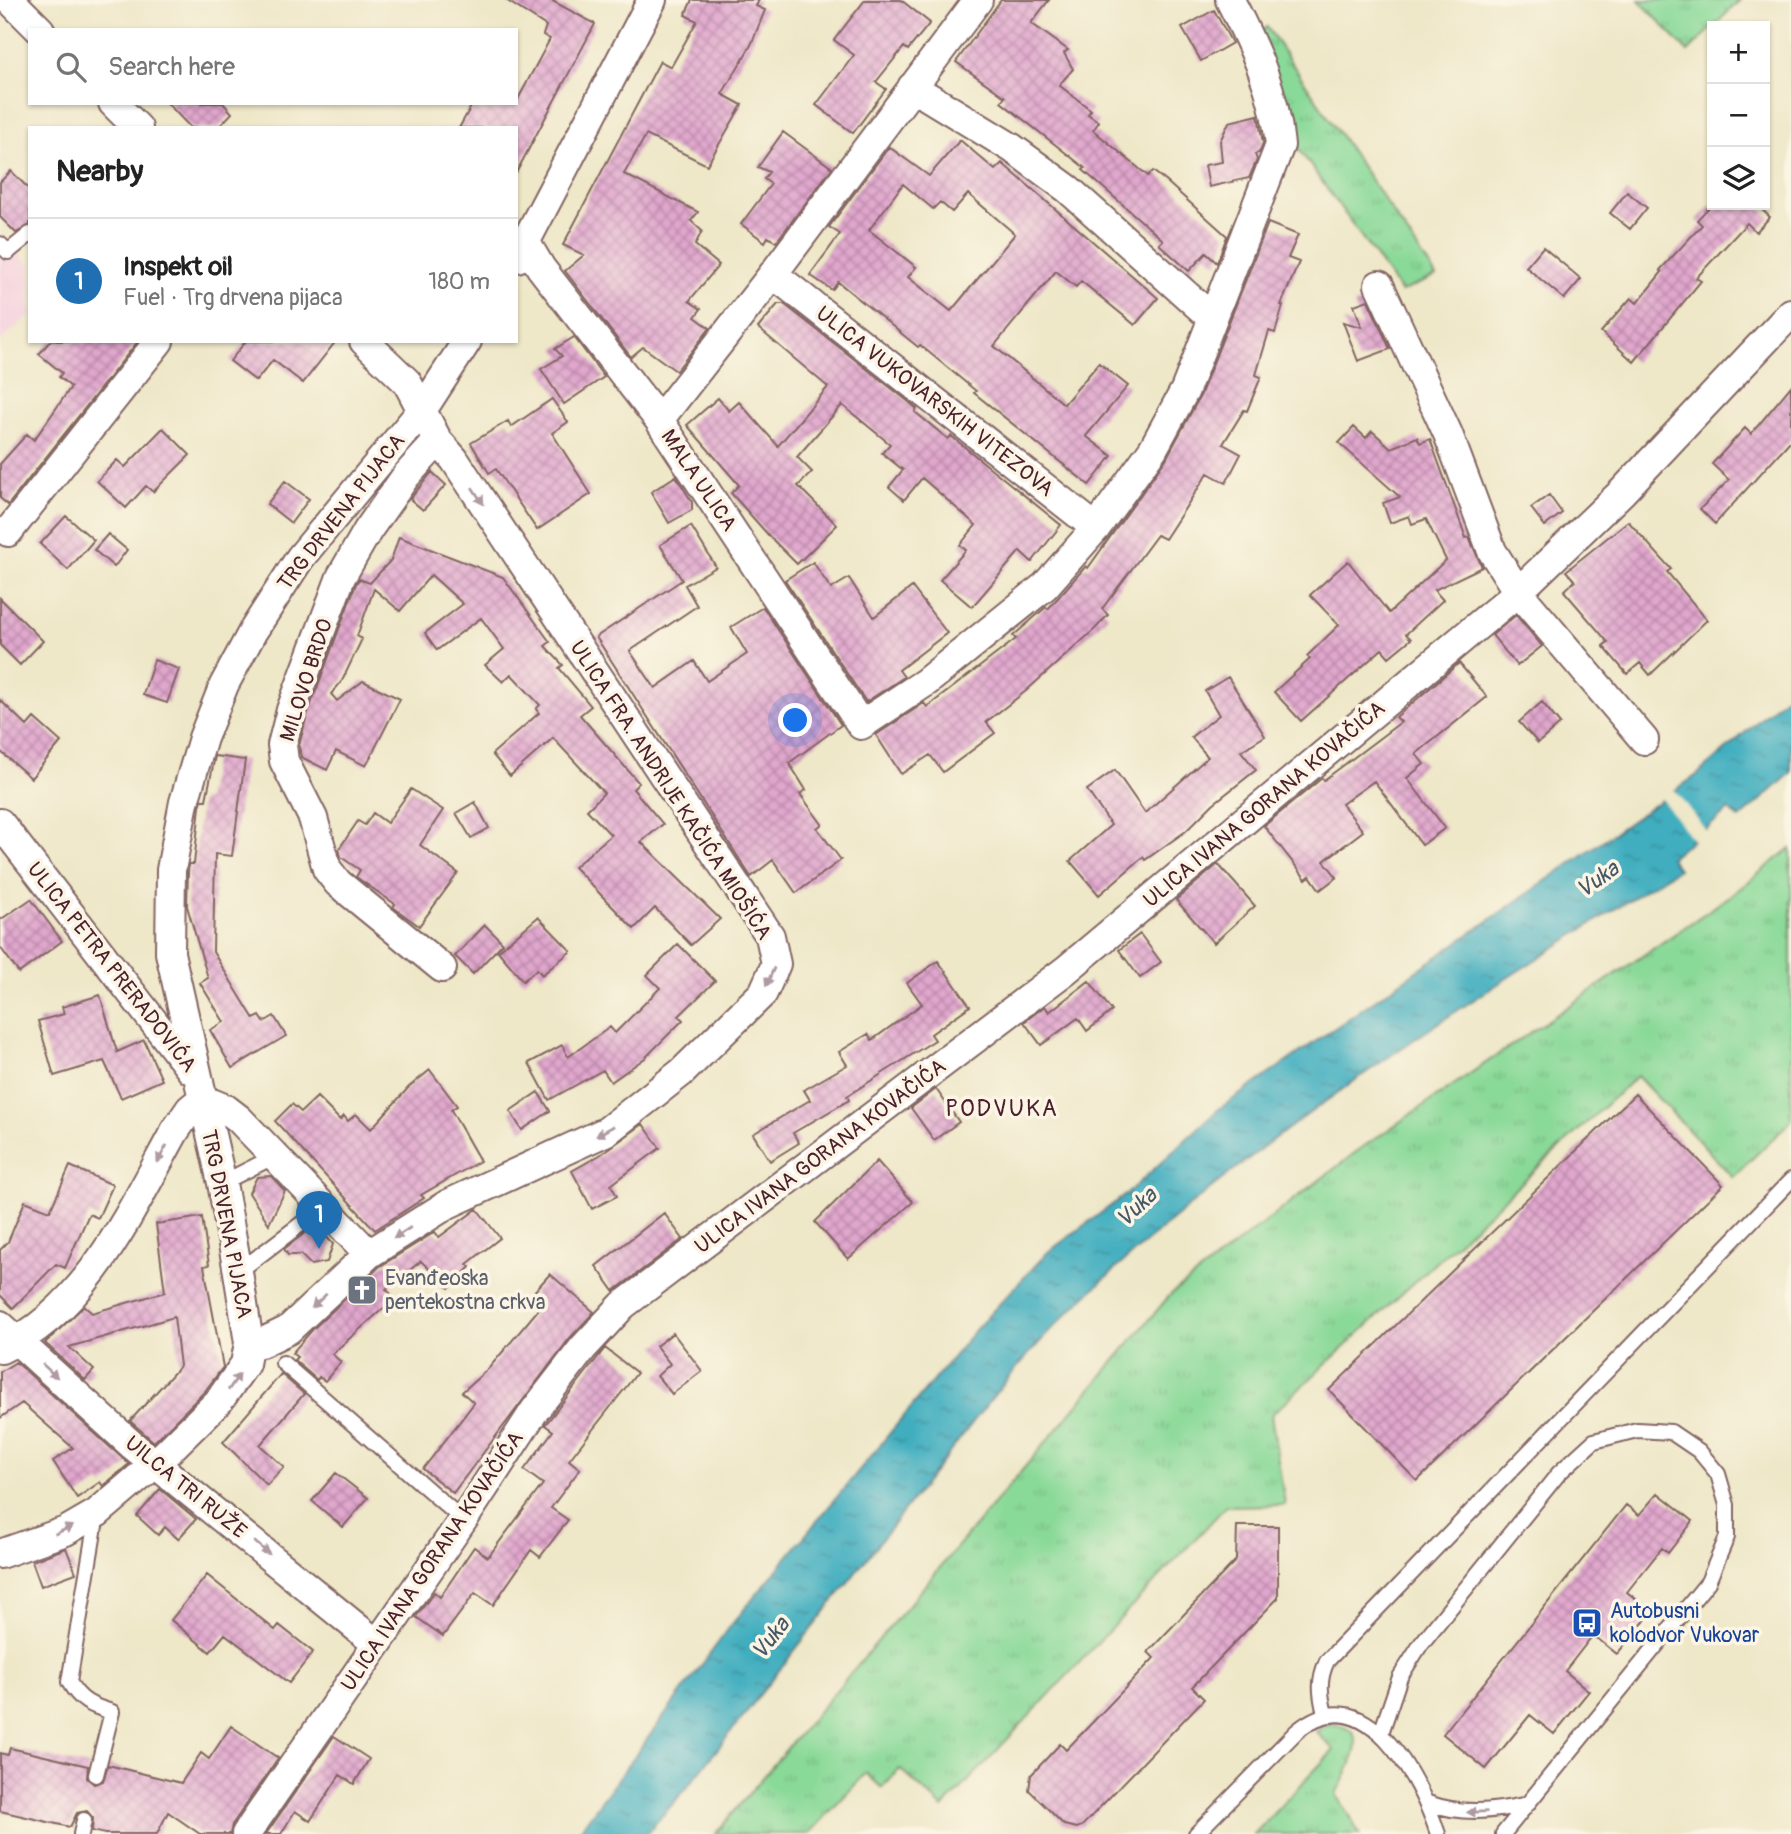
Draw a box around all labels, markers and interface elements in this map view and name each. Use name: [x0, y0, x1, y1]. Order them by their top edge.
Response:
map controls: [1707, 21, 1770, 210]
button: +: [1707, 21, 1770, 84]
search box: [28, 28, 518, 105]
icon: search: [52, 48, 90, 86]
text: Search here: [108, 51, 235, 83]
button: −: [1707, 84, 1770, 147]
button: layers: [1707, 147, 1770, 210]
text: Nearby: [56, 153, 143, 190]
text: Inspekt oil: [123, 251, 233, 283]
text: 1: [75, 267, 84, 296]
text: 180 m: [428, 267, 490, 296]
text: Fuel · Trg drvena pijaca: [123, 283, 343, 312]
street label: ULICA VUKOVARSKIH VITEZOVA: [811, 300, 1059, 503]
street label: MALA ULICA: [655, 424, 743, 536]
street label: TRG DRVENA PIJACA: [272, 428, 411, 596]
one-way arrow: [472, 486, 485, 506]
street label: MILOVO BRDO: [274, 615, 339, 745]
street label: ULICA FRA. ANDRIJE KAČIĆA MIOŠIĆA: [564, 635, 778, 945]
street label: ULICA IVANA GORANA KOVAČIĆA: [1137, 694, 1391, 914]
your location: [778, 703, 812, 737]
water label: Vuka: [1570, 854, 1625, 904]
street label: ULICA PETRA PRERADOVIĆA: [21, 856, 203, 1078]
one-way arrow: [764, 967, 776, 987]
street label: ULICA IVANA GORANA KOVAČIĆA: [689, 1052, 951, 1260]
district label: PODVUKA: [945, 1094, 1059, 1123]
one-way arrow: [595, 1125, 614, 1137]
street label: TRG DRVENA PIJACA: [195, 1127, 258, 1321]
one-way arrow: [156, 1144, 168, 1164]
water label: Vuka: [1110, 1180, 1164, 1234]
pin: 1: [296, 1191, 342, 1249]
one-way arrow: [393, 1226, 412, 1239]
place label: Evanđeoska pentekostna crkva: [385, 1265, 546, 1316]
church icon: Evanđeoska pentekostna crkva: [345, 1273, 379, 1307]
one-way arrow: [311, 1292, 328, 1308]
one-way arrow: [41, 1363, 58, 1379]
one-way arrow: [227, 1373, 241, 1391]
street label: ULICA IVANA GORANA KOVAČIĆA: [334, 1426, 530, 1696]
street label: UILCA TRI RUŽE: [119, 1430, 252, 1545]
one-way arrow: [54, 1525, 74, 1536]
one-way arrow: [252, 1541, 270, 1556]
place label: Autobusni kolodvor Vukovar: [1610, 1598, 1760, 1649]
bus stop icon: Autobusni kolodvor Vukovar: [1570, 1606, 1604, 1640]
water label: Vuka: [745, 1610, 797, 1665]
one-way arrow: [1466, 1806, 1488, 1817]

